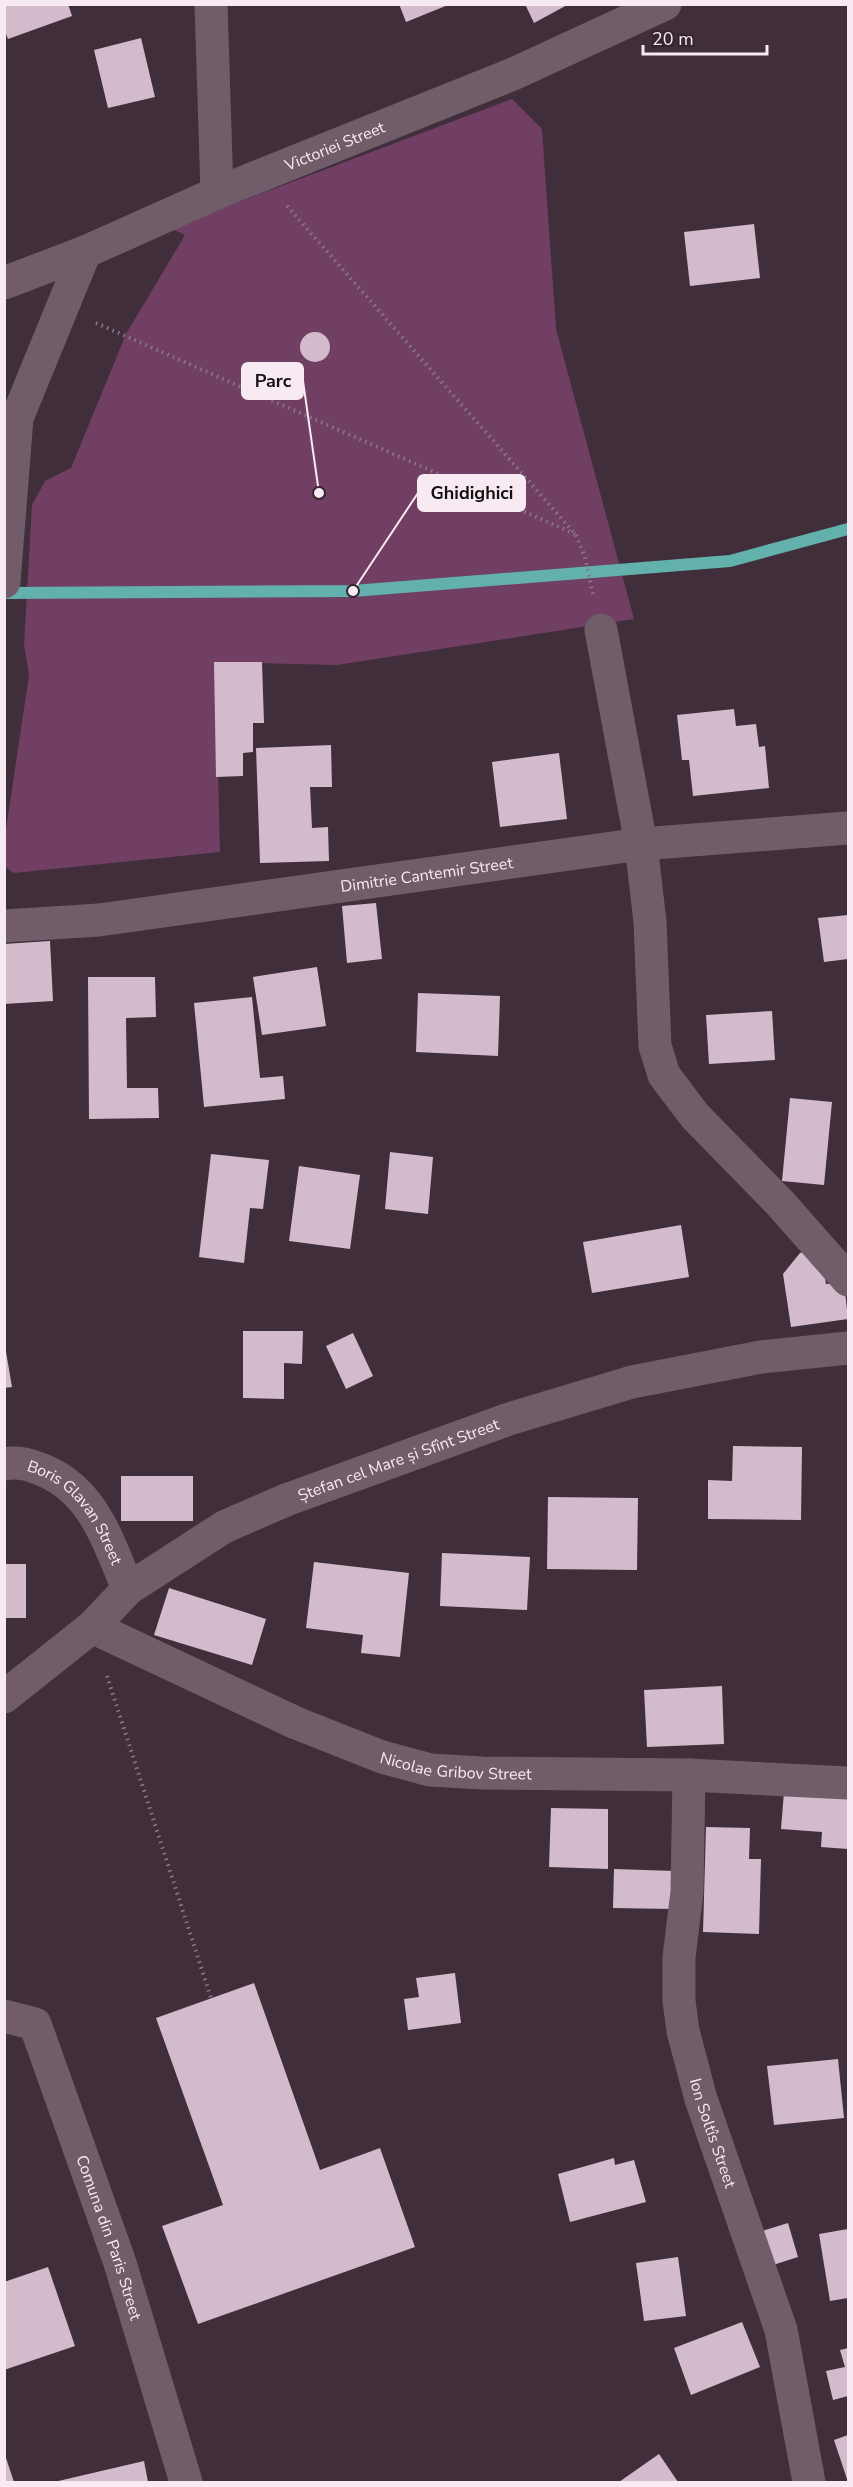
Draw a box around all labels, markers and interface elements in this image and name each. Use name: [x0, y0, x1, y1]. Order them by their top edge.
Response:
scale bar: [643, 18, 768, 56]
text: 20 m: [652, 27, 694, 51]
street label: Victoriei Street: [281, 117, 389, 177]
callout: Parc: [242, 363, 303, 399]
text: Parc: [255, 369, 292, 393]
callout: Ghidighici: [418, 475, 525, 511]
text: Ghidighici: [431, 481, 513, 505]
street label: Dimitrie Cantemir Street: [339, 852, 515, 898]
street label: Ștefan cel Mare și Sfînt Street: [295, 1413, 503, 1507]
street label: Boris Glavan Street: [24, 1455, 127, 1569]
street label: Nicolae Gribov Street: [378, 1747, 532, 1785]
street label: Ion Soltîs Street: [684, 2076, 741, 2191]
street label: Comuna din Paris Street: [70, 2152, 147, 2323]

